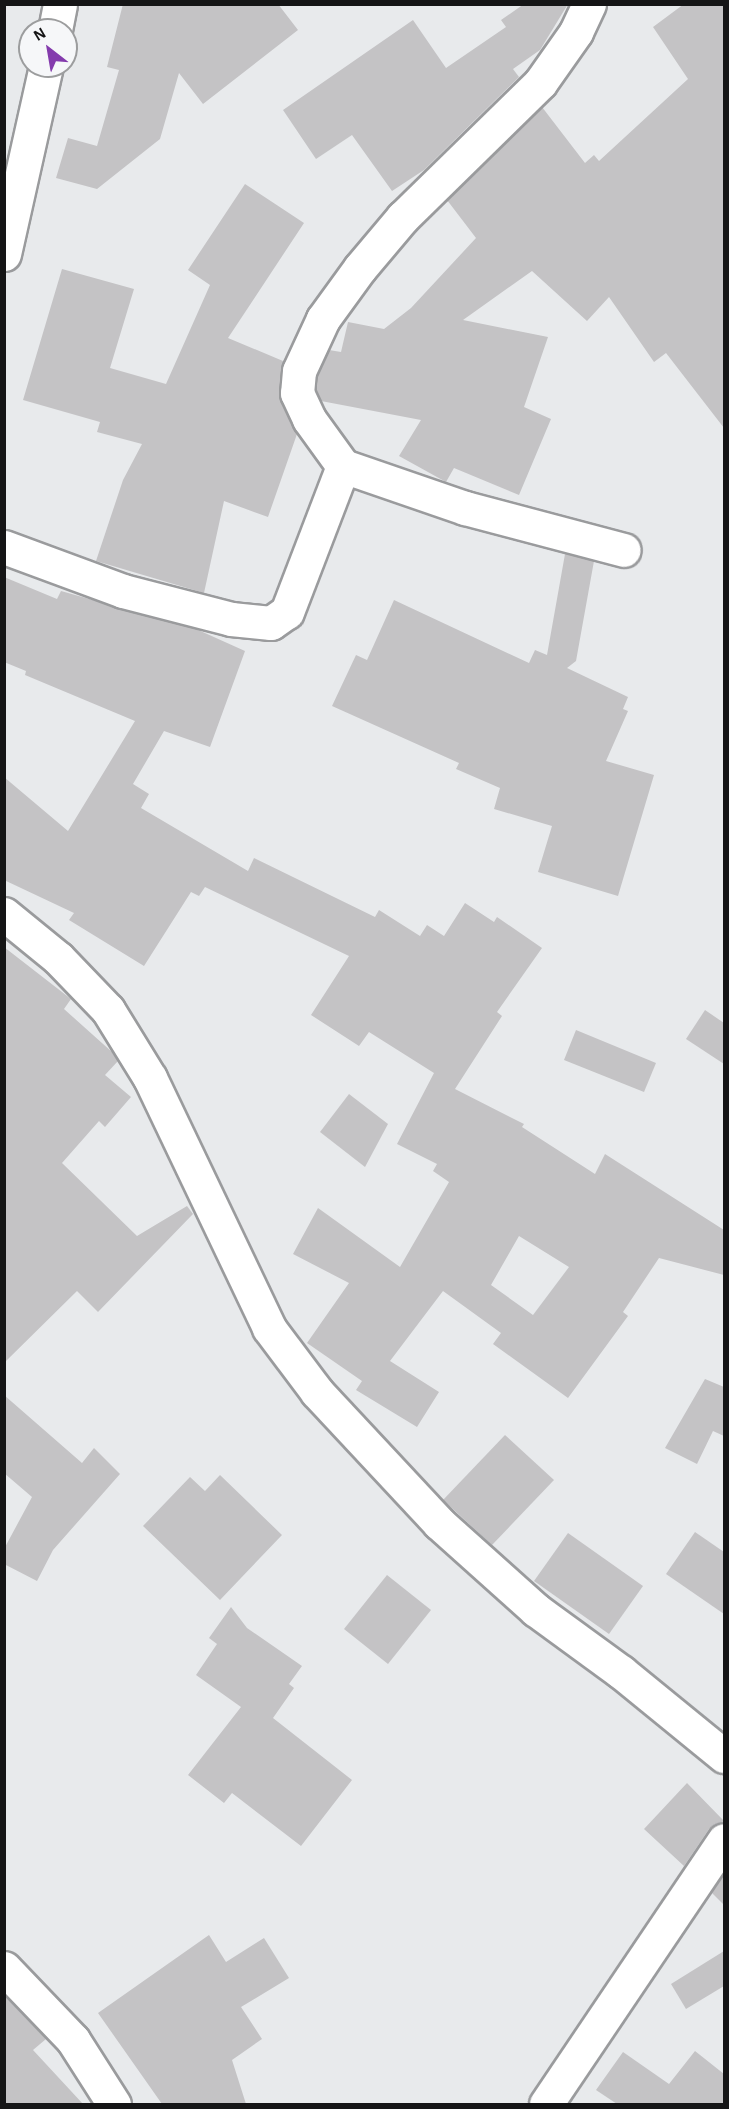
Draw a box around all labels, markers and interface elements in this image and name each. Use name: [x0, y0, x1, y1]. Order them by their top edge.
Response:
north arrow: [18, 18, 78, 78]
text: N: [31, 25, 49, 44]

